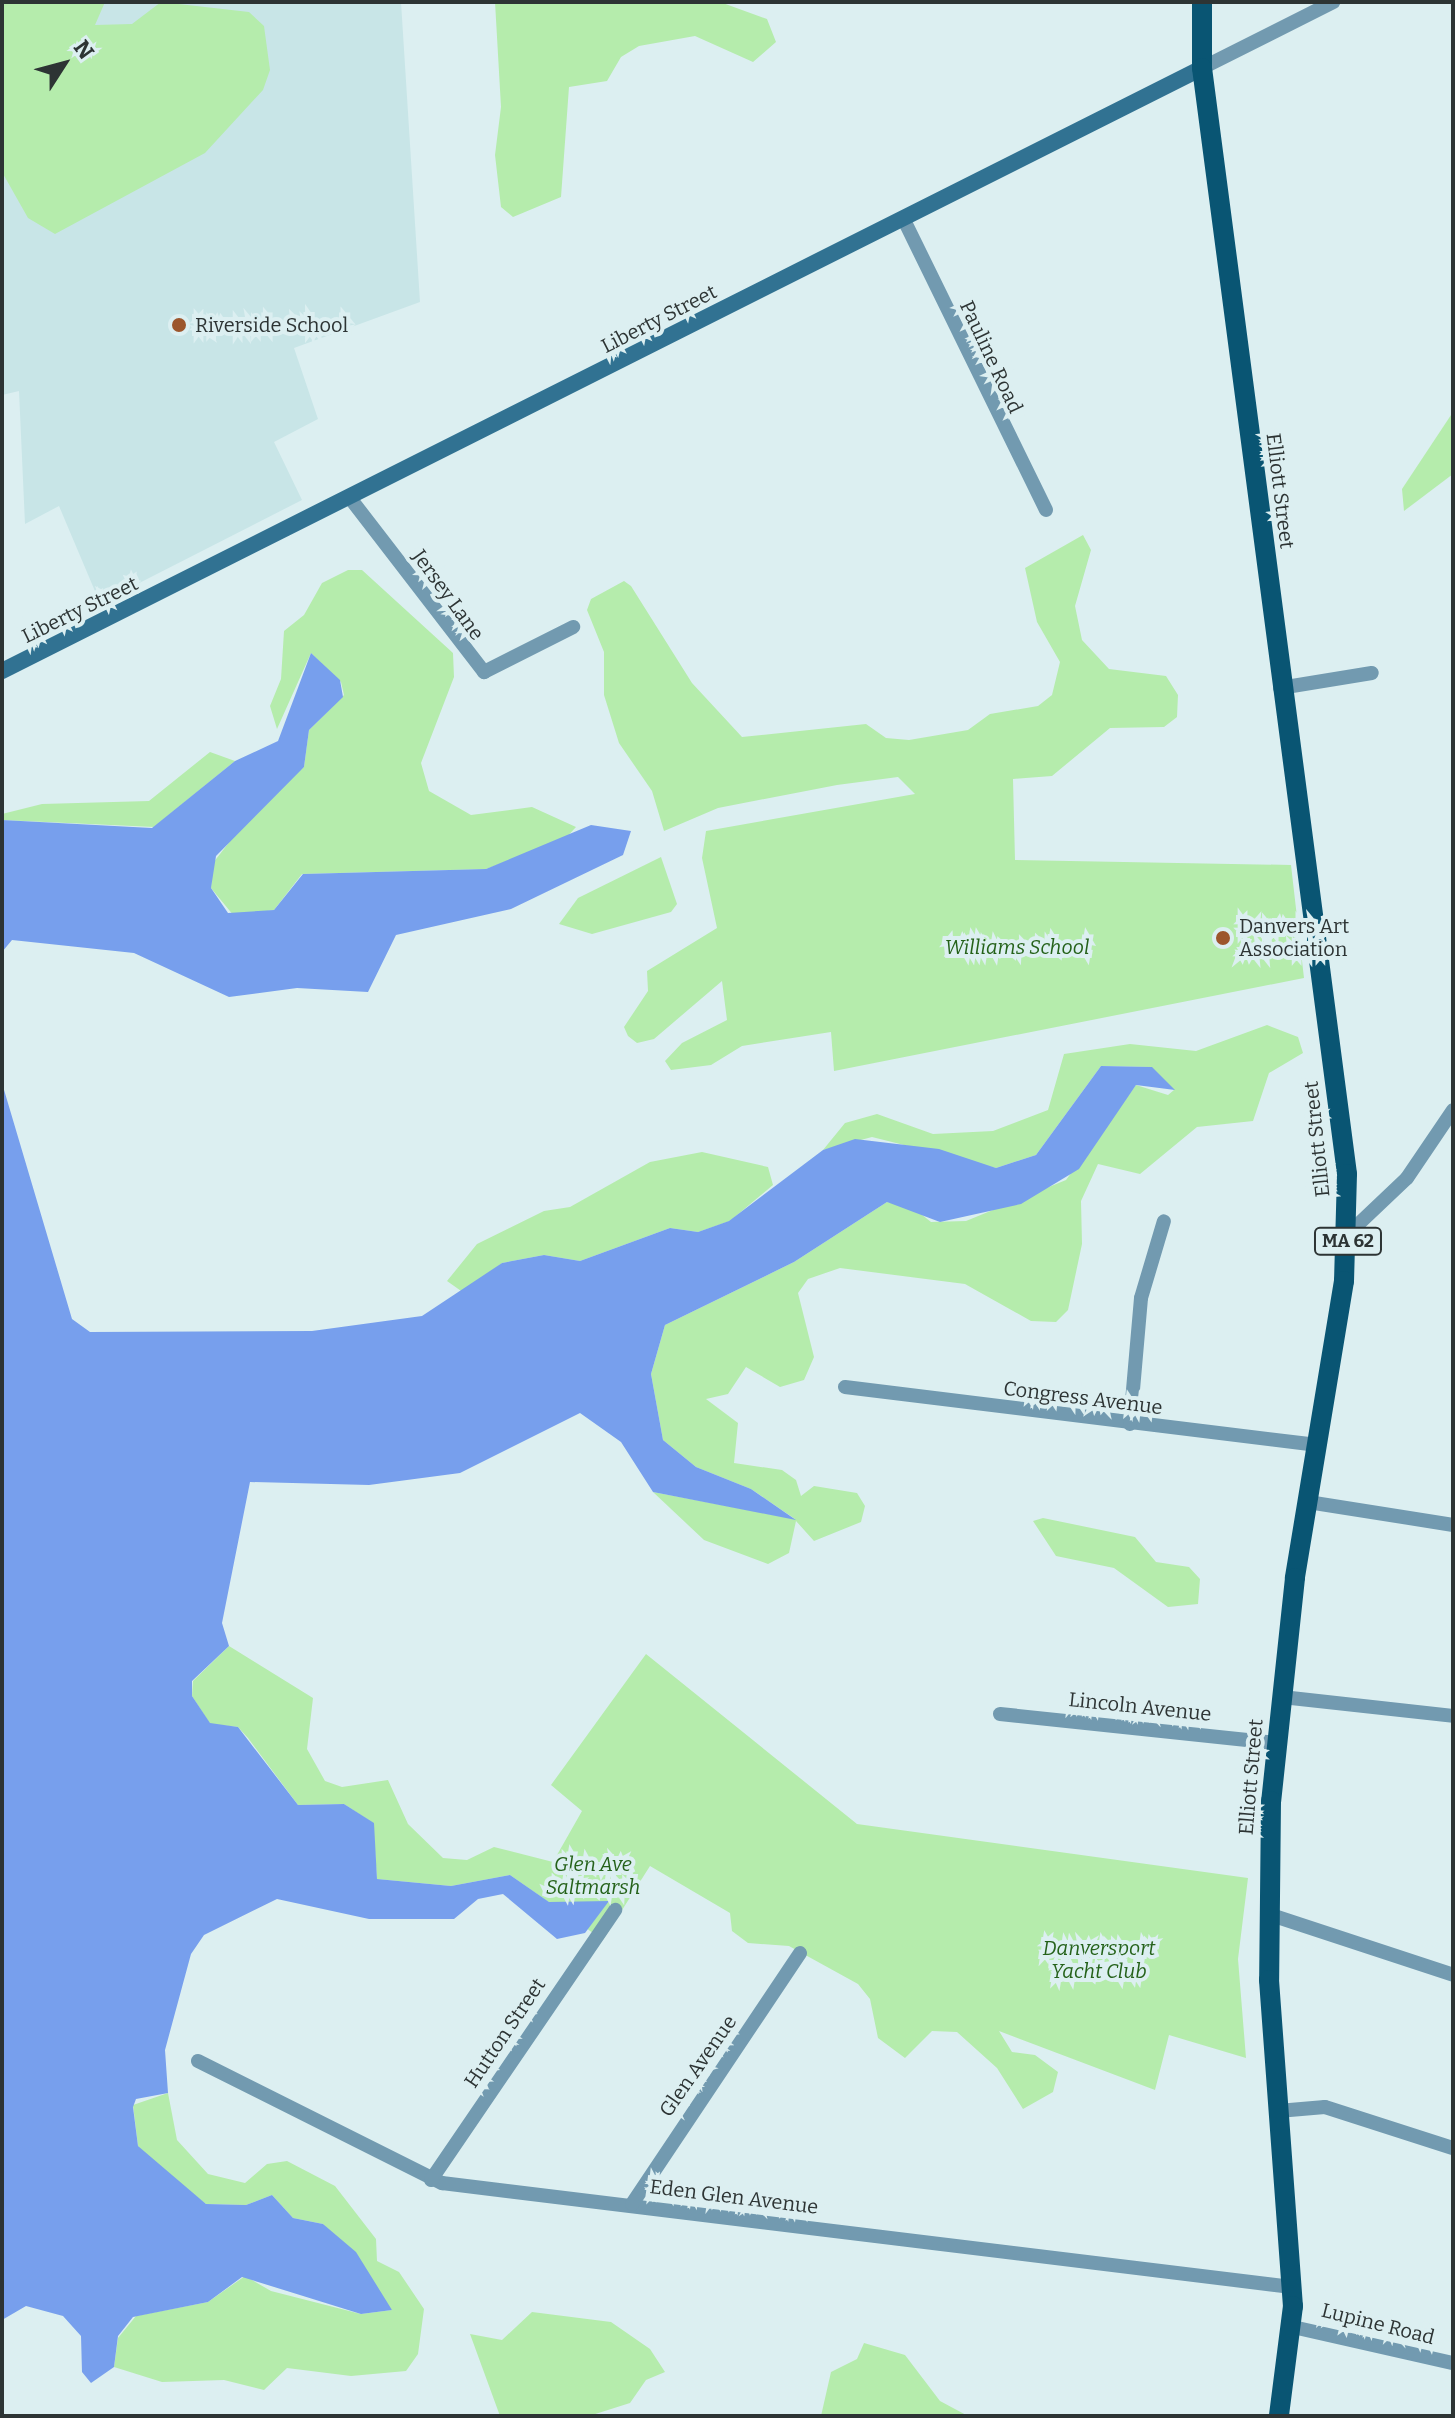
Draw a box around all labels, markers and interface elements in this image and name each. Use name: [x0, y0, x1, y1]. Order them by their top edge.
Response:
north arrow: [24, 24, 104, 104]
text: N: [68, 35, 100, 64]
street label: Liberty Street: [597, 280, 721, 358]
street label: Pauline Road: [955, 297, 1027, 417]
place label: Riverside School: [195, 313, 348, 337]
marker: Riverside School: [170, 316, 188, 334]
street label: Elliott Street: [1261, 432, 1299, 550]
street label: Jersey Lane: [407, 545, 489, 645]
street label: Liberty Street: [18, 572, 142, 648]
place label: Danvers Art Association: [1239, 914, 1349, 961]
marker: Danvers Art Association: [1214, 929, 1232, 947]
park label: Williams School: [945, 935, 1089, 959]
street label: Elliott Street: [1299, 1080, 1335, 1198]
road number: MA 62: [1312, 1227, 1384, 1255]
street label: Congress Avenue: [1002, 1376, 1164, 1420]
street label: Lincoln Avenue: [1067, 1688, 1213, 1726]
street label: Elliott Street: [1234, 1718, 1268, 1836]
park label: Glen Ave Saltmarsh: [546, 1853, 640, 1900]
park label: Danversport Yacht Club: [1043, 1937, 1155, 1984]
street label: Hutton Street: [459, 1974, 551, 2092]
street label: Glen Avenue: [654, 2011, 742, 2121]
street label: Eden Glen Avenue: [648, 2175, 820, 2219]
street label: Lupine Road: [1319, 2298, 1437, 2350]

